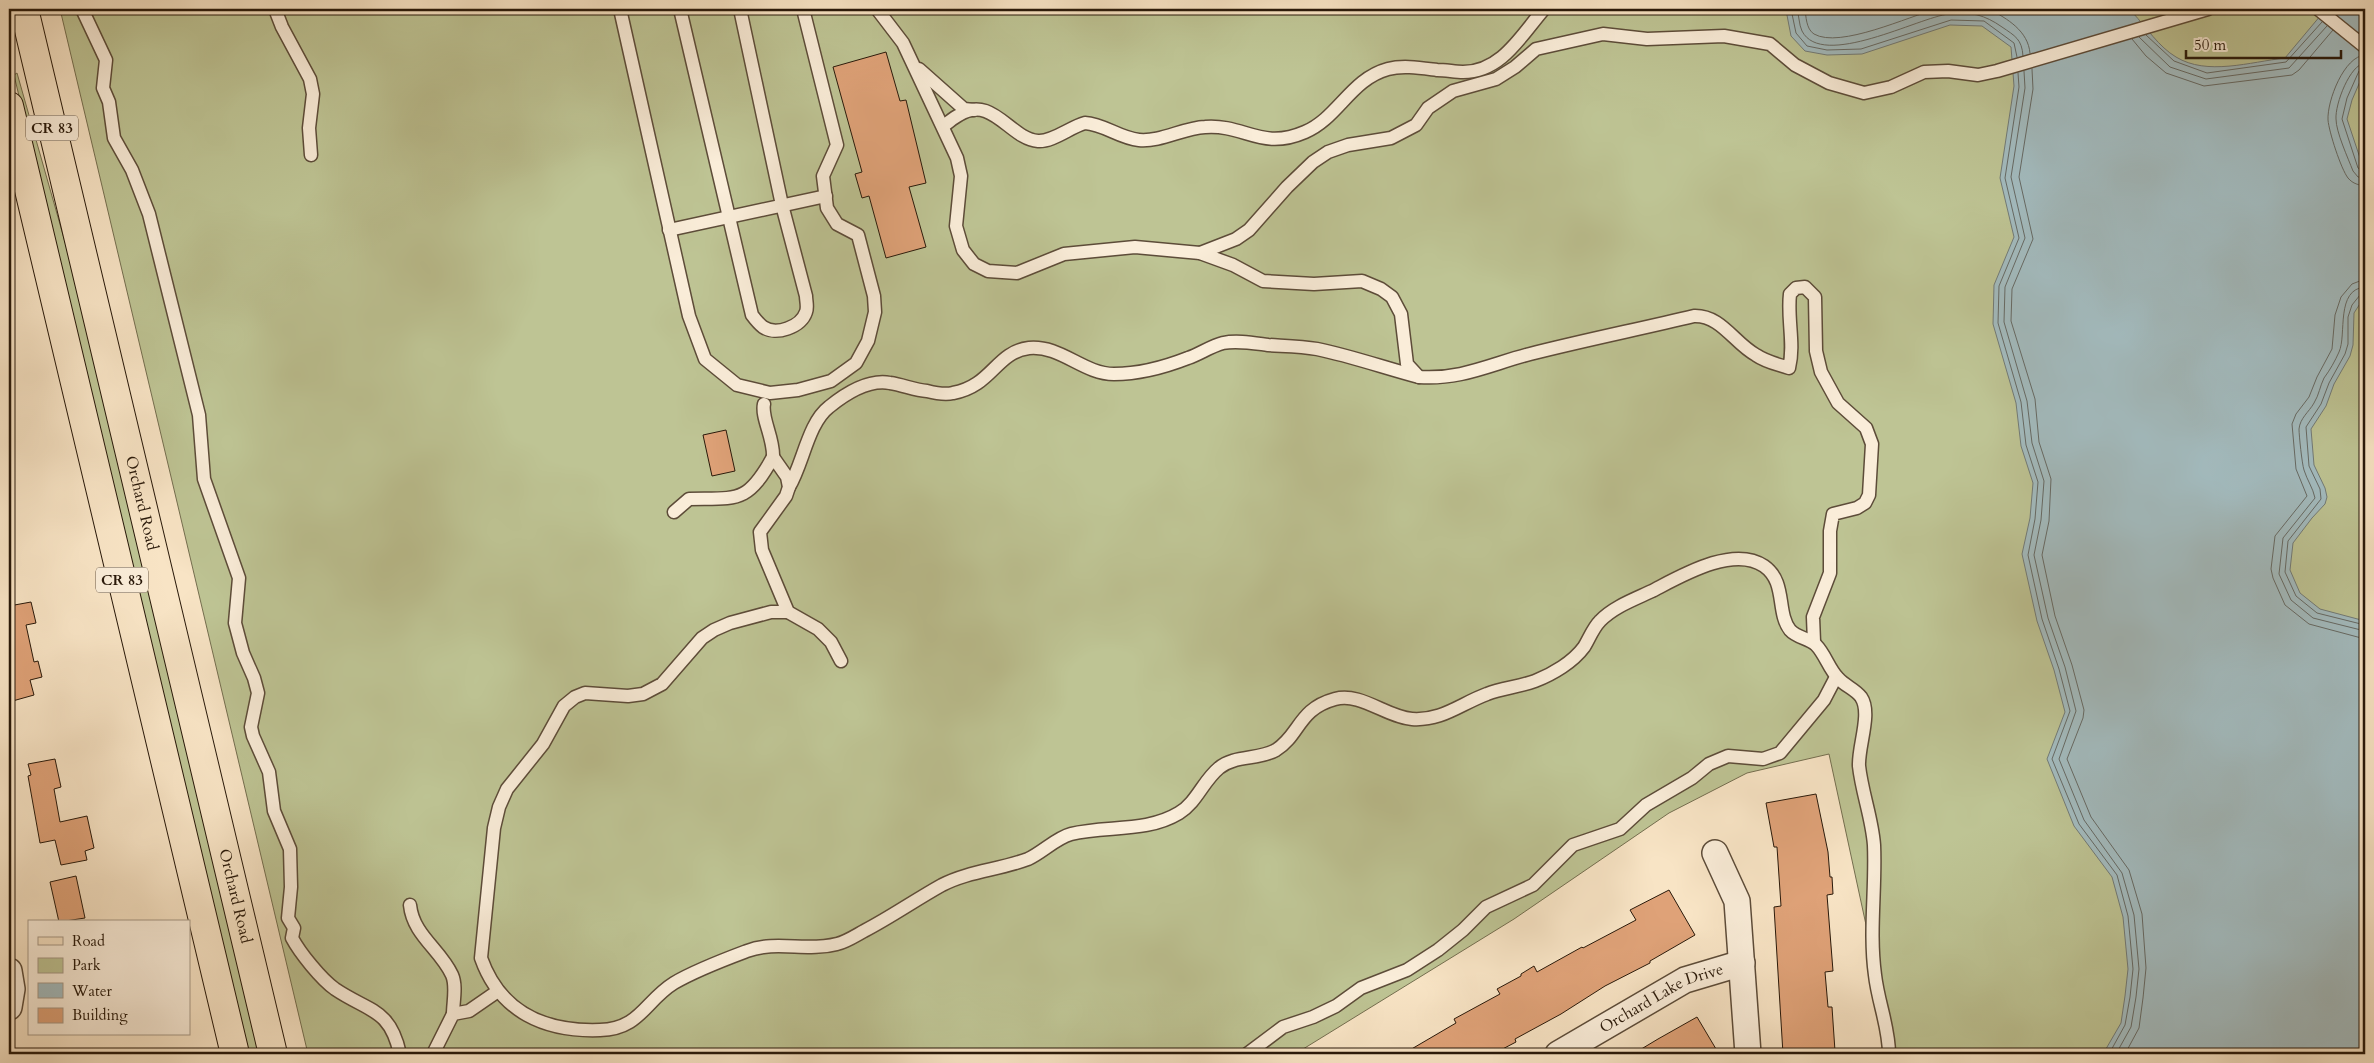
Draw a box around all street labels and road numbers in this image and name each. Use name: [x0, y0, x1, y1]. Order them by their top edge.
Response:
road number: CR 83: [26, 116, 78, 140]
street label: Orchard Road: [120, 454, 164, 553]
road number: CR 83: [96, 568, 148, 592]
street label: Orchard Road: [214, 847, 257, 946]
street label: Orchard Lake Drive: [1595, 958, 1726, 1039]

